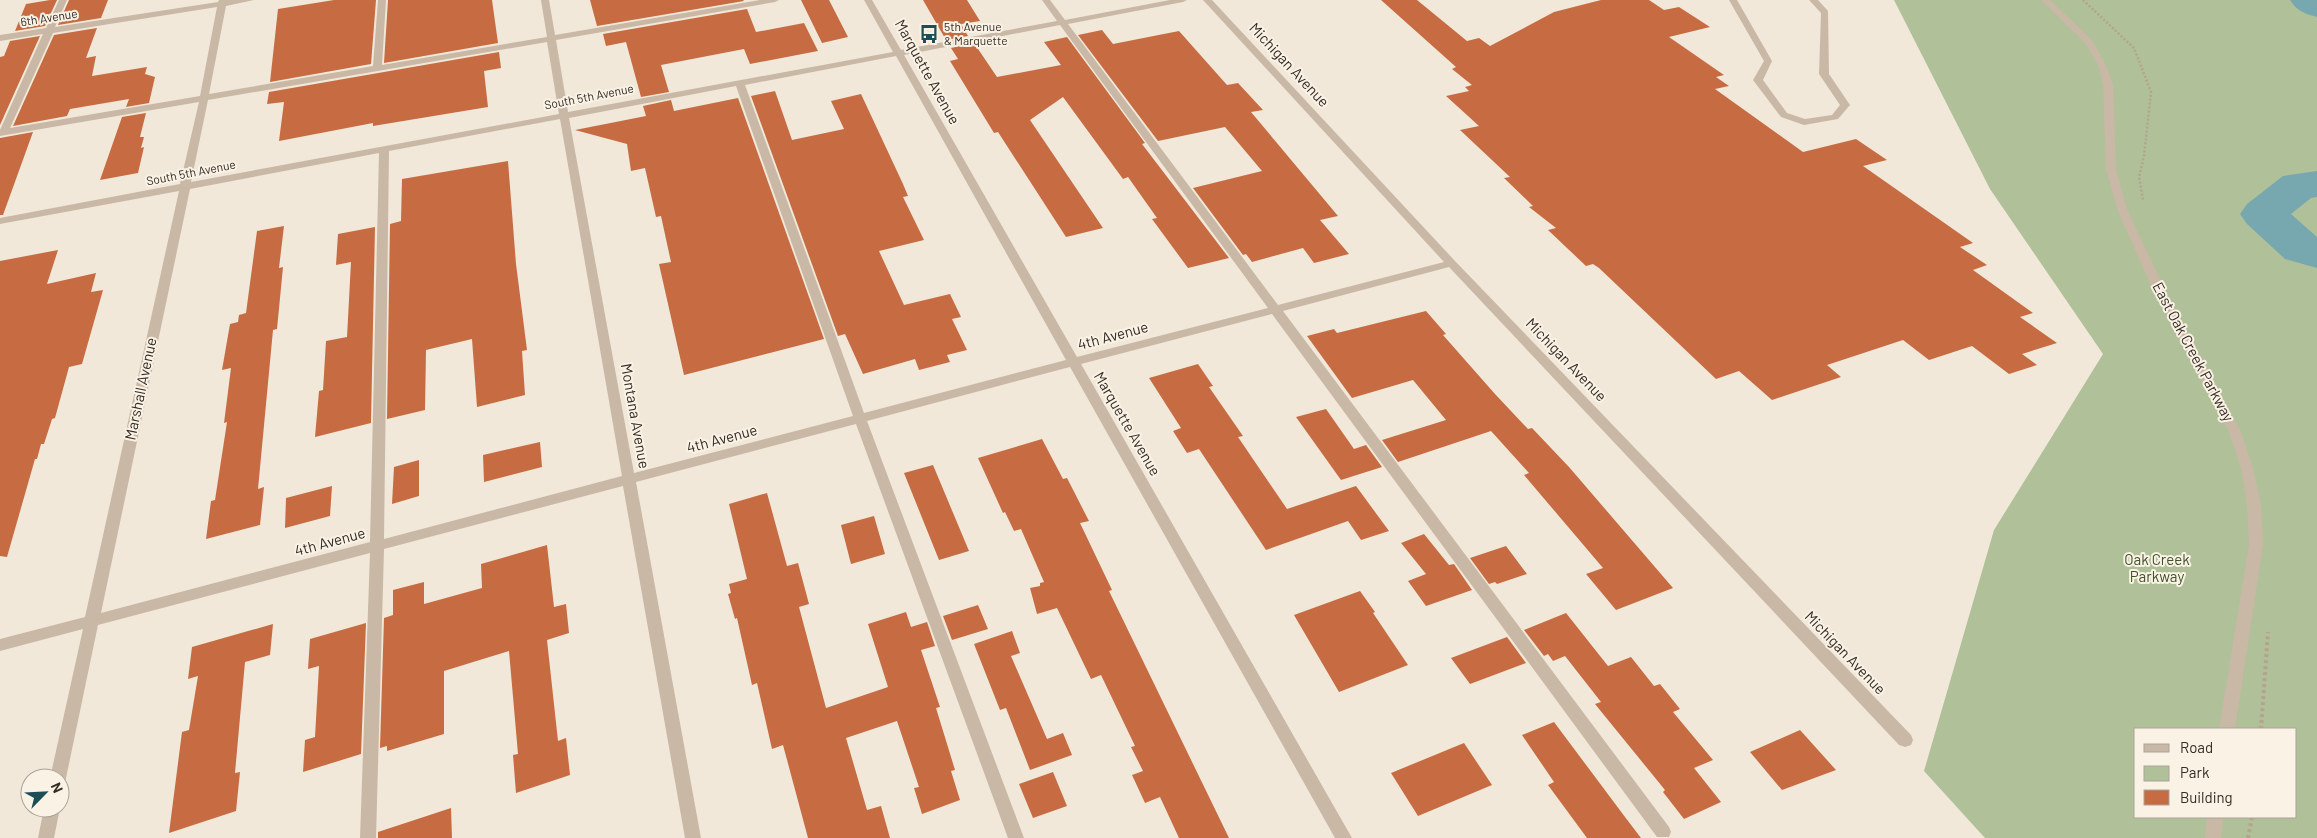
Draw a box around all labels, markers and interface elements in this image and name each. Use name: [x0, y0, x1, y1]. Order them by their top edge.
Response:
street label: 6th Avenue: [19, 6, 78, 28]
street label: Marquette Avenue: [892, 16, 964, 127]
street label: Michigan Avenue: [1246, 18, 1333, 110]
place label: 5th Avenue & Marquette: [944, 19, 1008, 47]
bus stop icon: 5th Avenue & Marquette: [918, 23, 940, 45]
street label: South 5th Avenue: [543, 80, 635, 112]
street label: South 5th Avenue: [145, 156, 237, 188]
street label: East Oak Creek Parkway: [2149, 279, 2238, 424]
street label: Michigan Avenue: [1522, 314, 1611, 405]
street label: 4th Avenue: [1075, 317, 1150, 353]
street label: Marshall Avenue: [120, 336, 160, 442]
street label: Montana Avenue: [618, 362, 654, 470]
street label: Marquette Avenue: [1091, 368, 1165, 479]
street label: 4th Avenue: [684, 420, 759, 456]
street label: 4th Avenue: [292, 523, 367, 559]
park label: Oak Creek Parkway: [2124, 550, 2190, 585]
street label: Michigan Avenue: [1801, 607, 1890, 698]
legend: [2134, 728, 2297, 818]
text: Road: [2180, 738, 2213, 756]
text: Park: [2180, 763, 2210, 781]
north arrow: [20, 768, 70, 818]
text: N: [48, 780, 67, 795]
text: Building: [2180, 788, 2233, 806]

